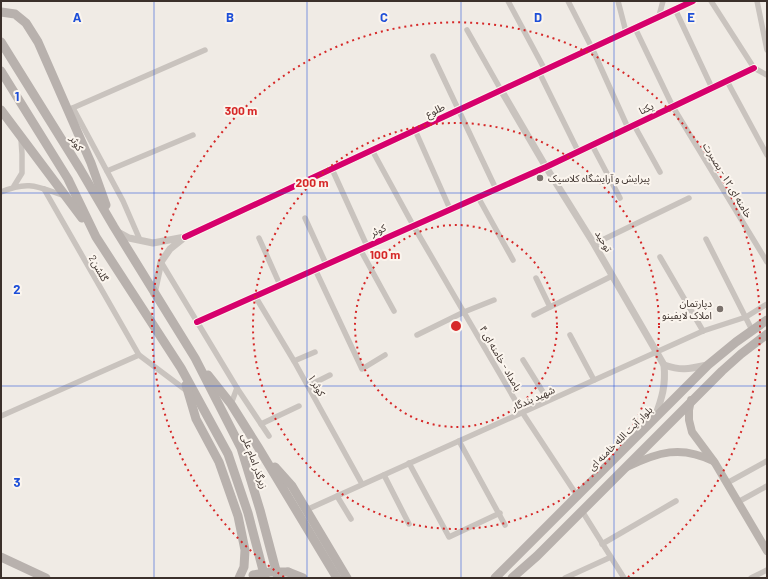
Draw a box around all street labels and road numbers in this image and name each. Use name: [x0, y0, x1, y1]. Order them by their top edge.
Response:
street label: یکتا: [637, 99, 655, 117]
street label: طلوع: [424, 100, 447, 121]
street label: کوثر: [66, 132, 87, 154]
street label: خامنه ای ۱۲ - بصیرت: [700, 140, 755, 220]
street label: کوثر: [367, 221, 389, 240]
street label: توحید: [592, 228, 615, 254]
street label: گلشن2: [87, 253, 112, 284]
street label: بامداد - خامنه ای ۴: [477, 323, 525, 393]
street label: کوثر ۱: [305, 372, 328, 399]
street label: شهید بندگار: [509, 383, 557, 414]
street label: بلوار آیت الله خامنه ای: [585, 403, 656, 473]
street label: زیرگذر امام علی: [237, 432, 271, 492]

